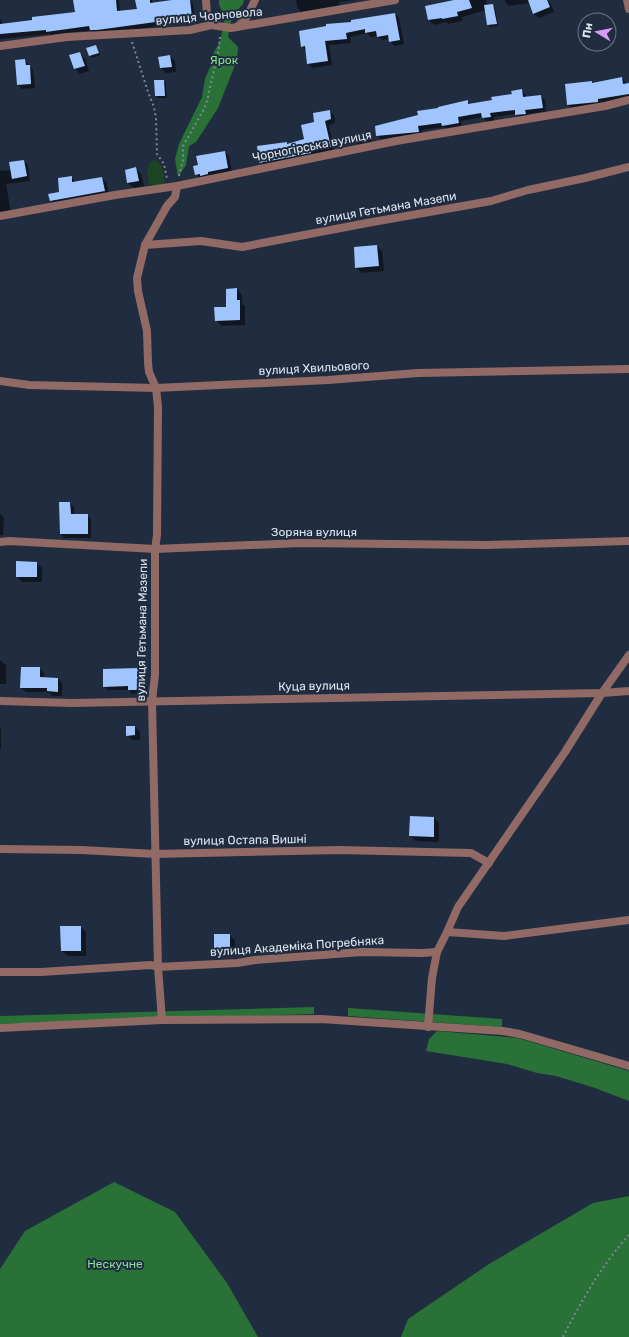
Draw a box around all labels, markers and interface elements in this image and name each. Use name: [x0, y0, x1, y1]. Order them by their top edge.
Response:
street label: вулиця Чорновола: [155, 4, 263, 28]
north arrow: [577, 12, 617, 52]
text: Пн: [580, 22, 595, 39]
park label: Ярок: [210, 53, 239, 67]
street label: Чорногірська вулиця: [251, 128, 373, 164]
street label: вулиця Гетьмана Мазепи: [314, 189, 458, 227]
street label: вулиця Хвильового: [258, 358, 370, 378]
street label: Зоряна вулиця: [271, 525, 357, 539]
street label: вулиця Гетьмана Мазепи: [134, 558, 150, 702]
street label: Куца вулиця: [278, 678, 350, 694]
street label: вулиця Остапа Вишні: [183, 832, 307, 848]
street label: вулиця Академіка Погребняка: [209, 933, 385, 959]
park label: Нескучне: [87, 1257, 143, 1271]

